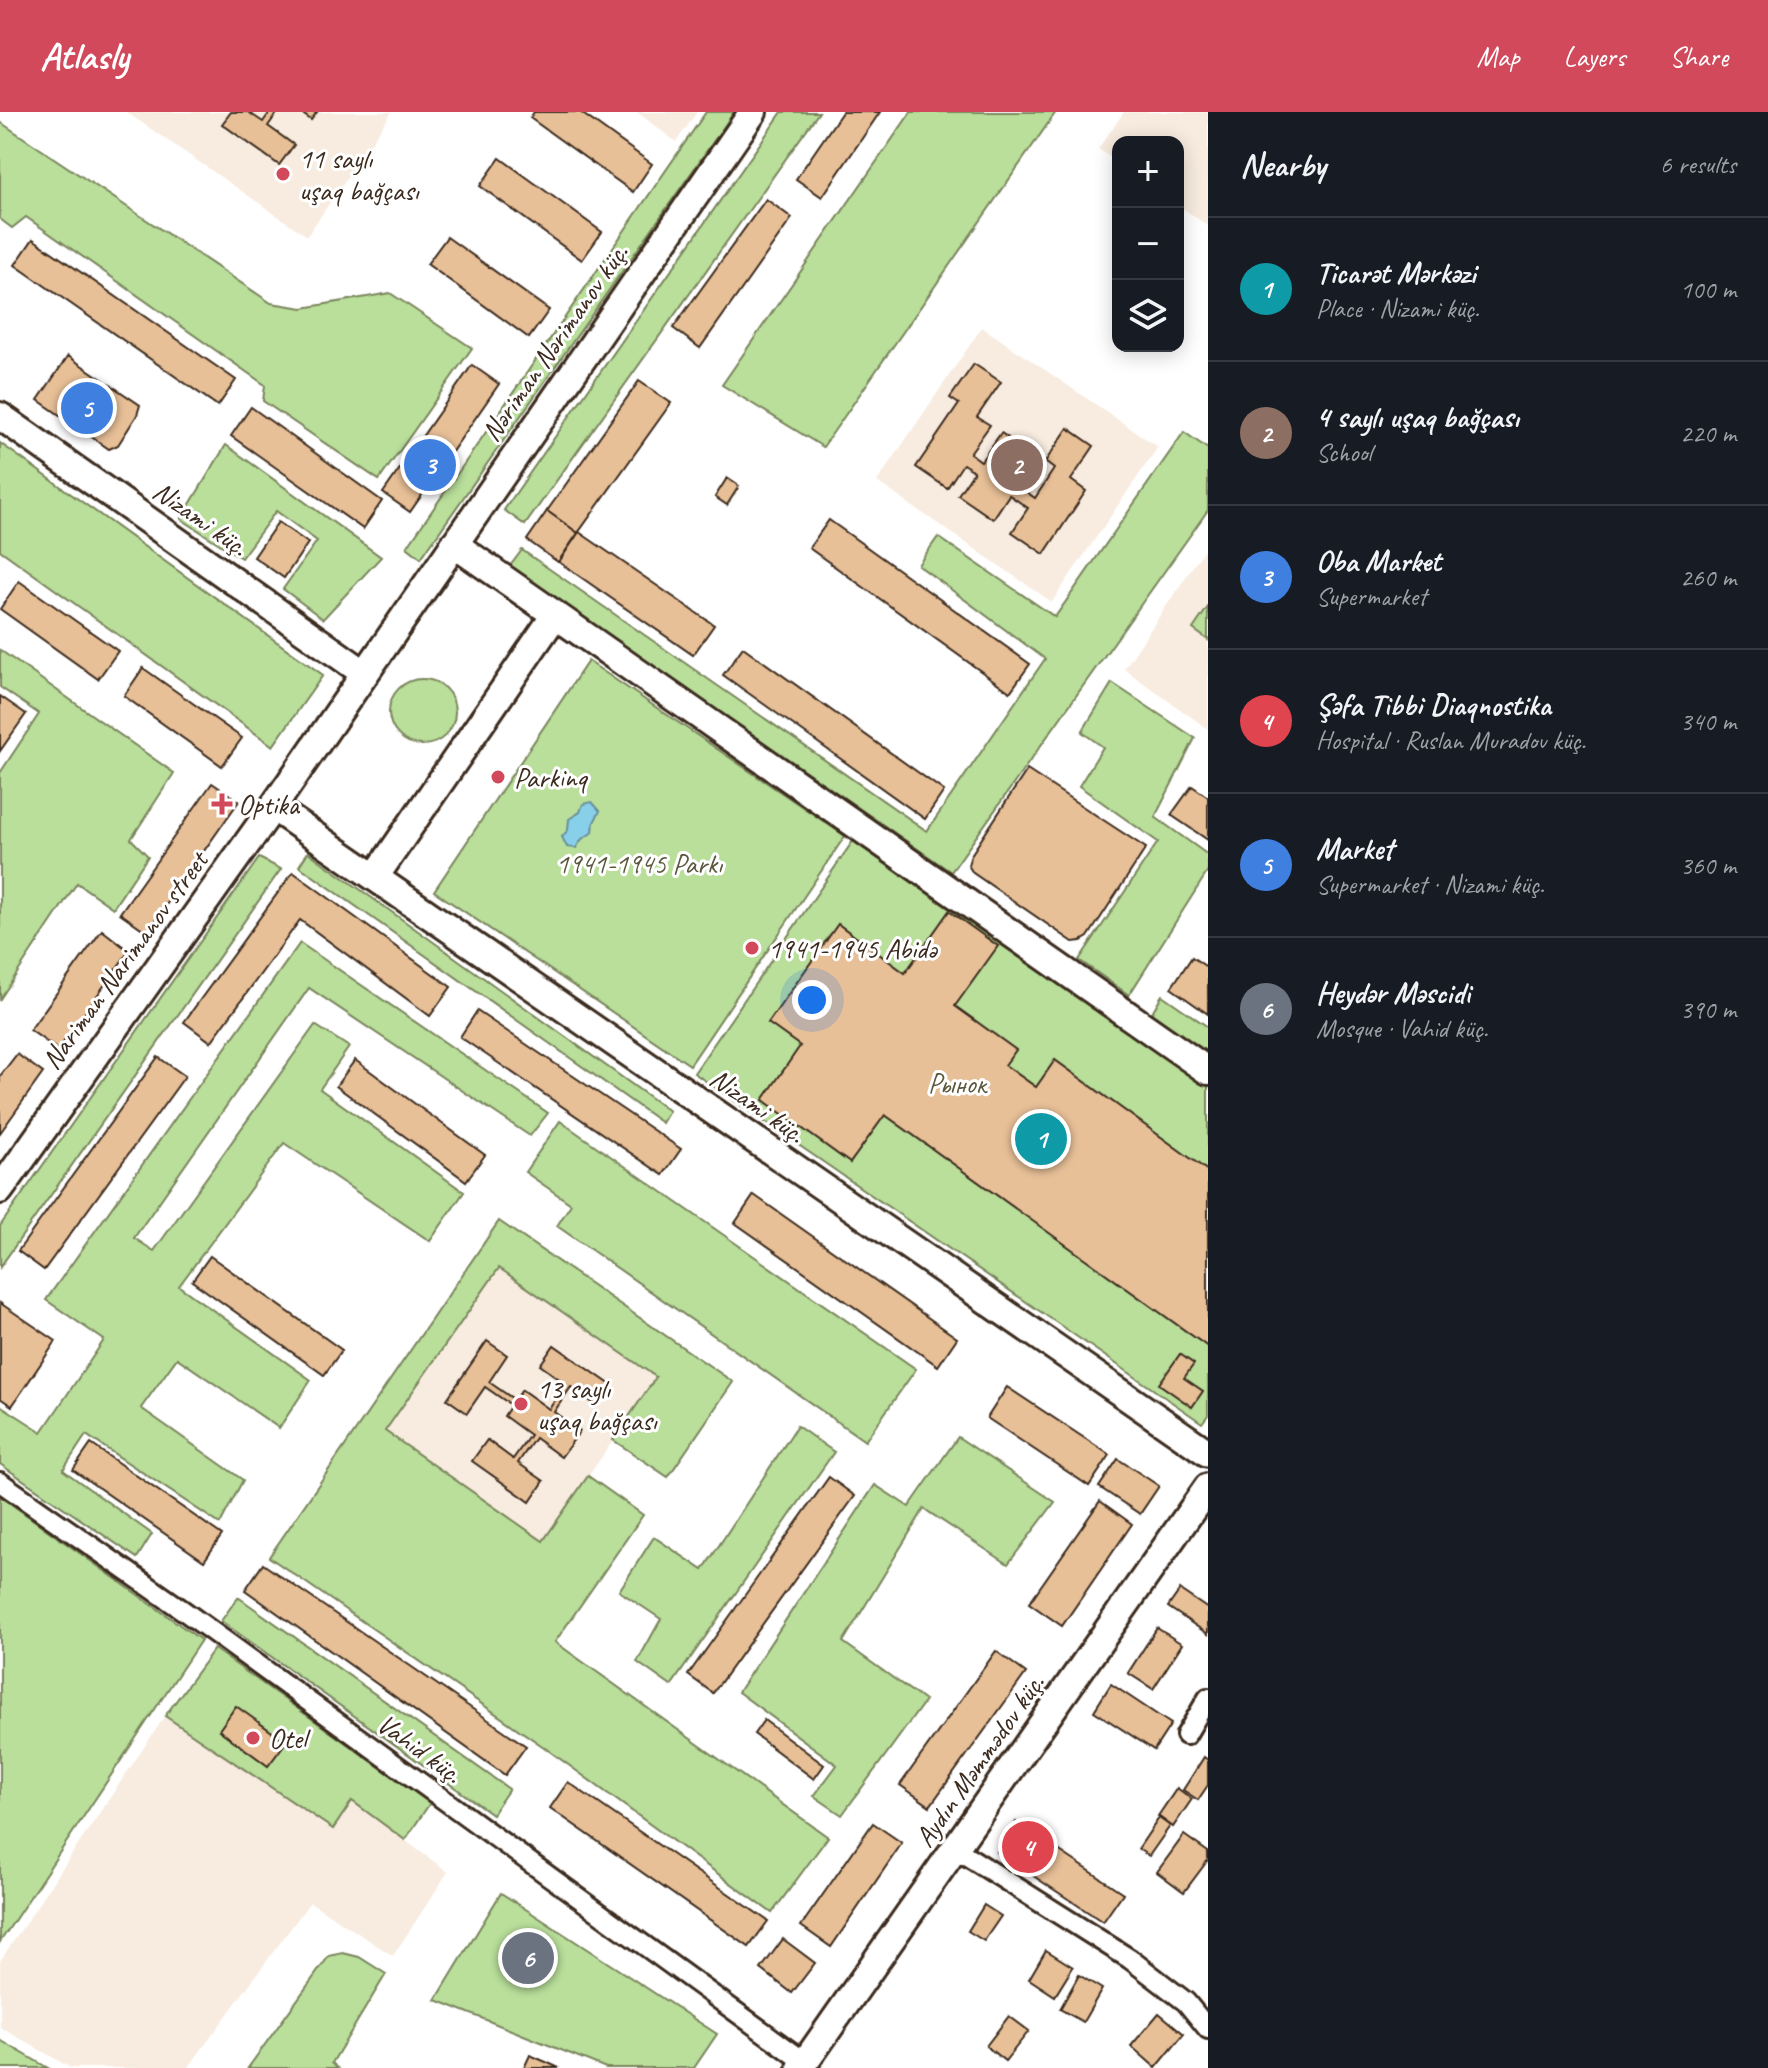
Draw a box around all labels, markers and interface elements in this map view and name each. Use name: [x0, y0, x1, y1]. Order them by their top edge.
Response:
text: Atlasly: [40, 33, 129, 80]
text: Map: [1477, 39, 1520, 74]
text: Layers: [1564, 39, 1625, 74]
text: Share: [1669, 39, 1728, 74]
map controls: [1112, 136, 1184, 352]
button: +: [1112, 136, 1184, 208]
place label: 11 saylı uşaq bağçası: [299, 141, 421, 208]
text: Nearby: [1240, 143, 1326, 186]
text: 6 results: [1660, 148, 1736, 181]
marker: 11 saylı uşaq bağçası: [274, 165, 292, 183]
button: −: [1112, 208, 1184, 280]
street label: Nəriman Nərimanov küç.: [473, 236, 636, 448]
text: Ticarət Mərkəzi: [1316, 254, 1476, 292]
text: 1: [1260, 273, 1272, 306]
text: 100 m: [1680, 273, 1736, 306]
button: layers: [1112, 280, 1184, 352]
text: Place · Nizami küç.: [1316, 292, 1479, 325]
pin: 5: [61, 378, 113, 438]
text: 4 saylı uşaq bağçası: [1316, 398, 1519, 436]
text: 2: [1260, 417, 1272, 450]
text: 220 m: [1680, 417, 1736, 450]
pin: 3: [404, 435, 456, 495]
pin: 2: [991, 435, 1043, 495]
text: School: [1316, 436, 1372, 469]
street label: Nizami küç.: [147, 473, 255, 564]
text: Oba Market: [1316, 542, 1441, 580]
text: 3: [1260, 561, 1272, 594]
text: 260 m: [1680, 561, 1736, 594]
text: Supermarket: [1316, 580, 1427, 613]
text: Şəfa Tibbi Diaqnostika: [1316, 686, 1551, 724]
text: 4: [1260, 705, 1272, 738]
text: 340 m: [1680, 705, 1736, 738]
text: Hospital · Ruslan Muradov küç.: [1316, 724, 1586, 757]
place label: Parkinq: [514, 760, 588, 795]
marker: Parkinq: [489, 768, 507, 786]
place label: Optika: [238, 787, 300, 822]
marker: Optika: [213, 795, 231, 813]
text: Market: [1316, 830, 1393, 868]
street label: Nariman Narimanov street: [34, 843, 217, 1076]
park label: 1941-1945 Parkı: [556, 846, 724, 881]
text: 5: [1260, 849, 1272, 882]
text: 360 m: [1680, 849, 1736, 882]
text: Supermarket · Nizami küç.: [1316, 868, 1544, 901]
place label: 1941-1945 Abidə: [768, 931, 938, 966]
marker: 1941-1945 Abidə: [743, 939, 761, 957]
text: Heydər Məscidi: [1316, 974, 1470, 1012]
your location: [792, 980, 832, 1020]
text: 6: [1260, 993, 1272, 1026]
text: 390 m: [1680, 993, 1736, 1026]
text: Mosque · Vahid küç.: [1316, 1012, 1488, 1045]
street label: Nizami küç.: [704, 1060, 812, 1151]
park label: Рынок: [928, 1066, 989, 1101]
pin: 1: [1015, 1109, 1067, 1169]
place label: 13 saylı uşaq bağçası: [537, 1371, 659, 1438]
marker: 13 saylı uşaq bağçası: [512, 1395, 530, 1413]
street label: Aydın Məmmədov küç.: [907, 1667, 1052, 1854]
street label: Vahid küç.: [370, 1706, 469, 1791]
place label: Otel: [269, 1721, 312, 1756]
marker: Otel: [244, 1729, 262, 1747]
pin: 4: [1002, 1817, 1054, 1877]
pin: 6: [502, 1928, 554, 1988]

